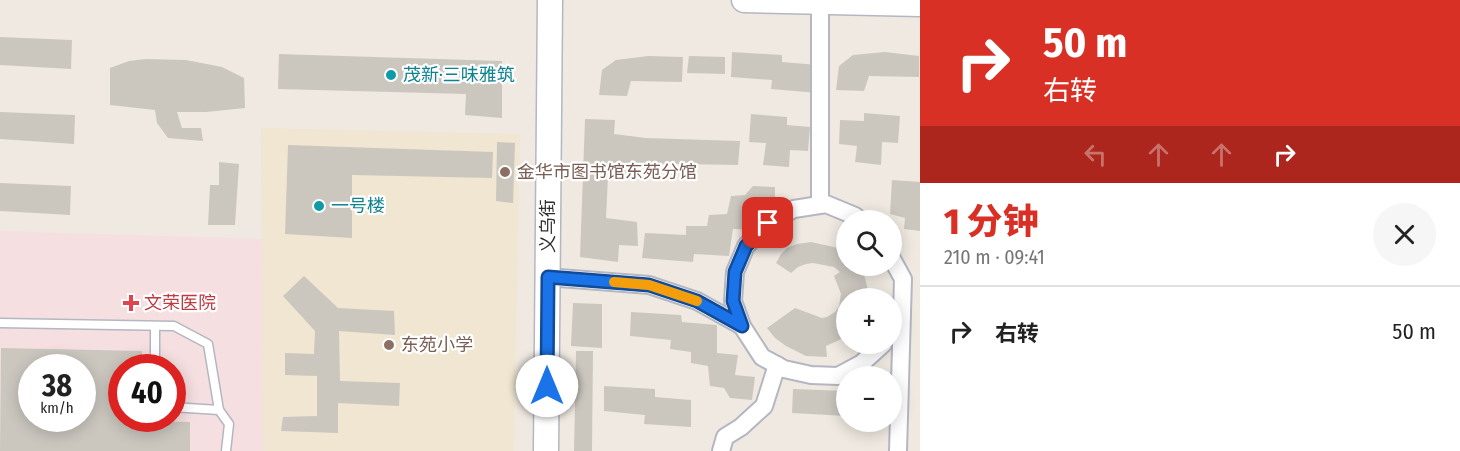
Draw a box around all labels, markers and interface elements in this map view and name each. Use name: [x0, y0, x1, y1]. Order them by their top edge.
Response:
text: 50 m: [1043, 18, 1127, 68]
icon: right: [944, 24, 1022, 102]
place label: 茂新·三味雅筑: [403, 64, 515, 86]
marker: 茂新·三味雅筑: [384, 68, 398, 82]
text: 右转: [1043, 75, 1097, 107]
icon: left: [1079, 138, 1112, 171]
icon: ahead: [1142, 138, 1175, 171]
icon: ahead: [1205, 138, 1238, 171]
icon: right: [1268, 138, 1301, 171]
place label: 金华市图书馆东苑分馆: [517, 161, 697, 183]
marker: 金华市图书馆东苑分馆: [498, 165, 512, 179]
place label: 一号楼: [331, 195, 385, 217]
pin: [742, 197, 793, 248]
marker: 一号楼: [312, 199, 326, 213]
street label: 义乌街: [537, 199, 559, 253]
text: 1 分钟: [944, 200, 1039, 244]
button: close: [1373, 203, 1436, 266]
icon: arrive: [751, 206, 784, 239]
map controls: [836, 210, 902, 432]
button: search: [836, 210, 902, 276]
text: 210 m · 09:41: [944, 245, 1045, 269]
button: +: [836, 288, 902, 354]
place label: 文荣医院: [144, 292, 216, 314]
marker: 文荣医院: [122, 294, 140, 312]
icon: right: [944, 315, 977, 348]
text: 50 m: [1392, 318, 1436, 345]
text: 右转: [995, 320, 1039, 347]
place label: 东苑小学: [401, 334, 473, 356]
marker: 东苑小学: [382, 338, 396, 352]
speed limit sign: 40: [108, 354, 186, 432]
position arrow: [515, 354, 579, 418]
button: −: [836, 366, 902, 432]
text: 38: [42, 368, 72, 404]
text: km/h: [40, 399, 74, 417]

